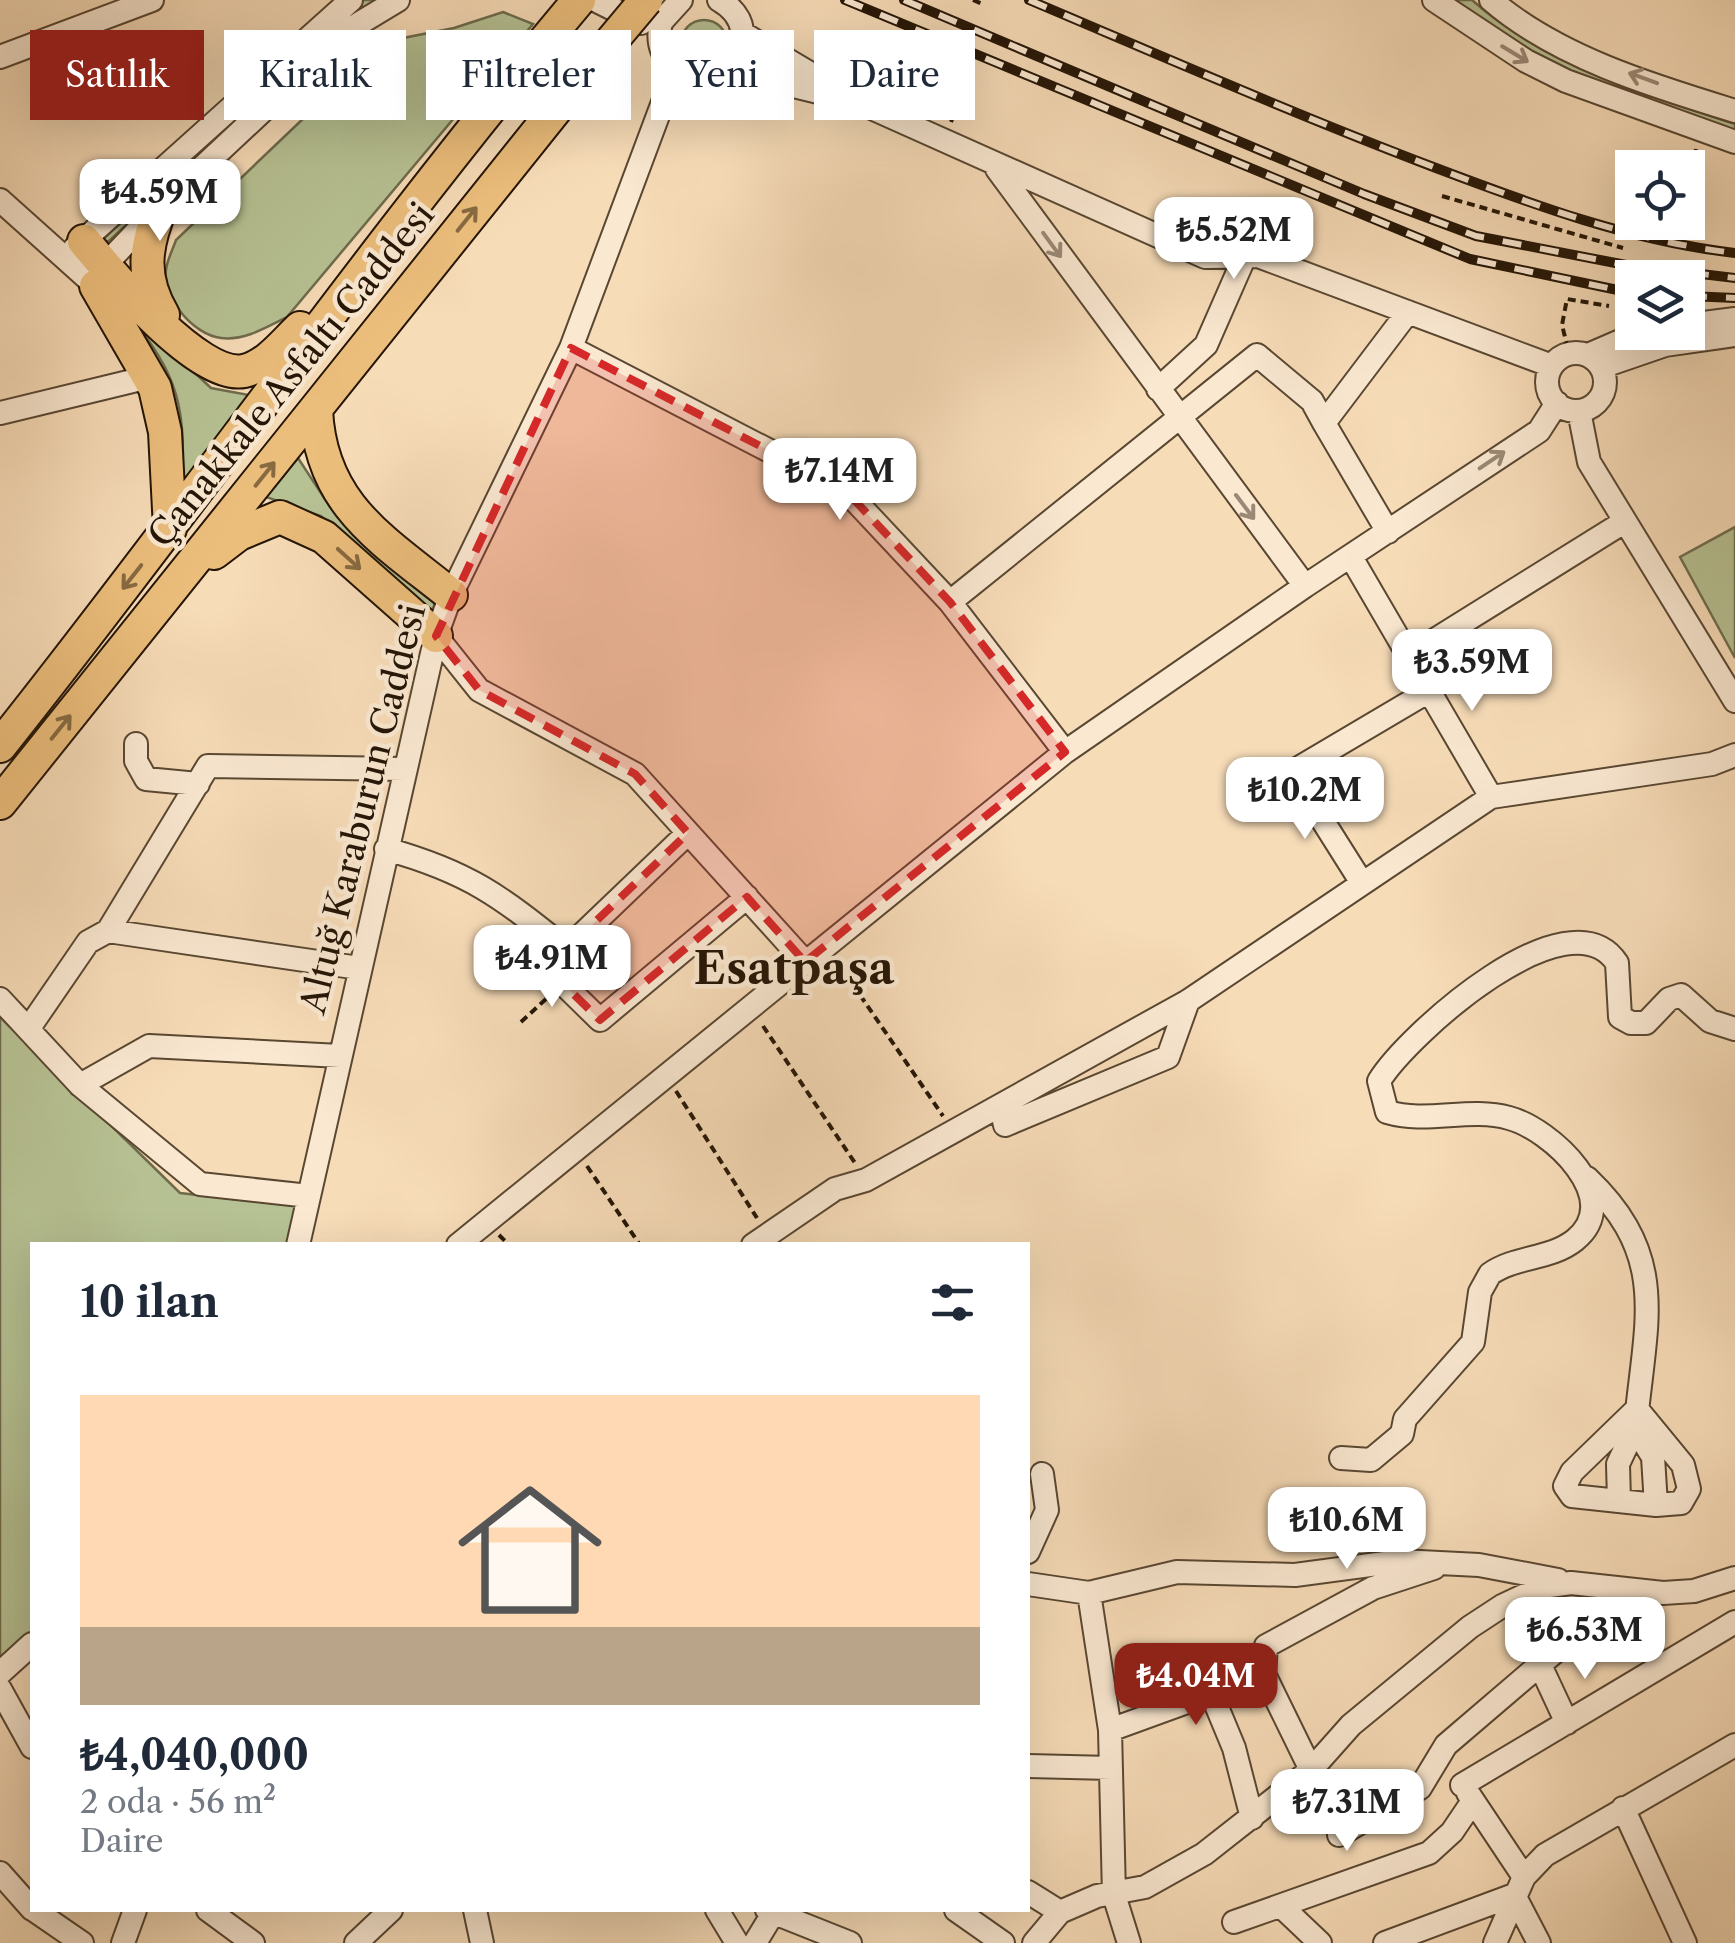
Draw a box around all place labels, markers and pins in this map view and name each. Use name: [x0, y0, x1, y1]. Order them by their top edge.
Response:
pin: ₺4.59M: [79, 159, 241, 244]
pin: ₺5.52M: [1153, 197, 1315, 282]
pin: ₺7.14M: [759, 438, 921, 523]
pin: ₺3.59M: [1391, 629, 1553, 714]
pin: ₺10.2M: [1224, 757, 1386, 842]
pin: ₺4.91M: [471, 925, 633, 1010]
pin: ₺10.6M: [1266, 1487, 1428, 1572]
pin: ₺6.53M: [1504, 1597, 1666, 1682]
pin: ₺4.04M: [1115, 1643, 1277, 1728]
pin: ₺7.31M: [1266, 1769, 1428, 1854]

